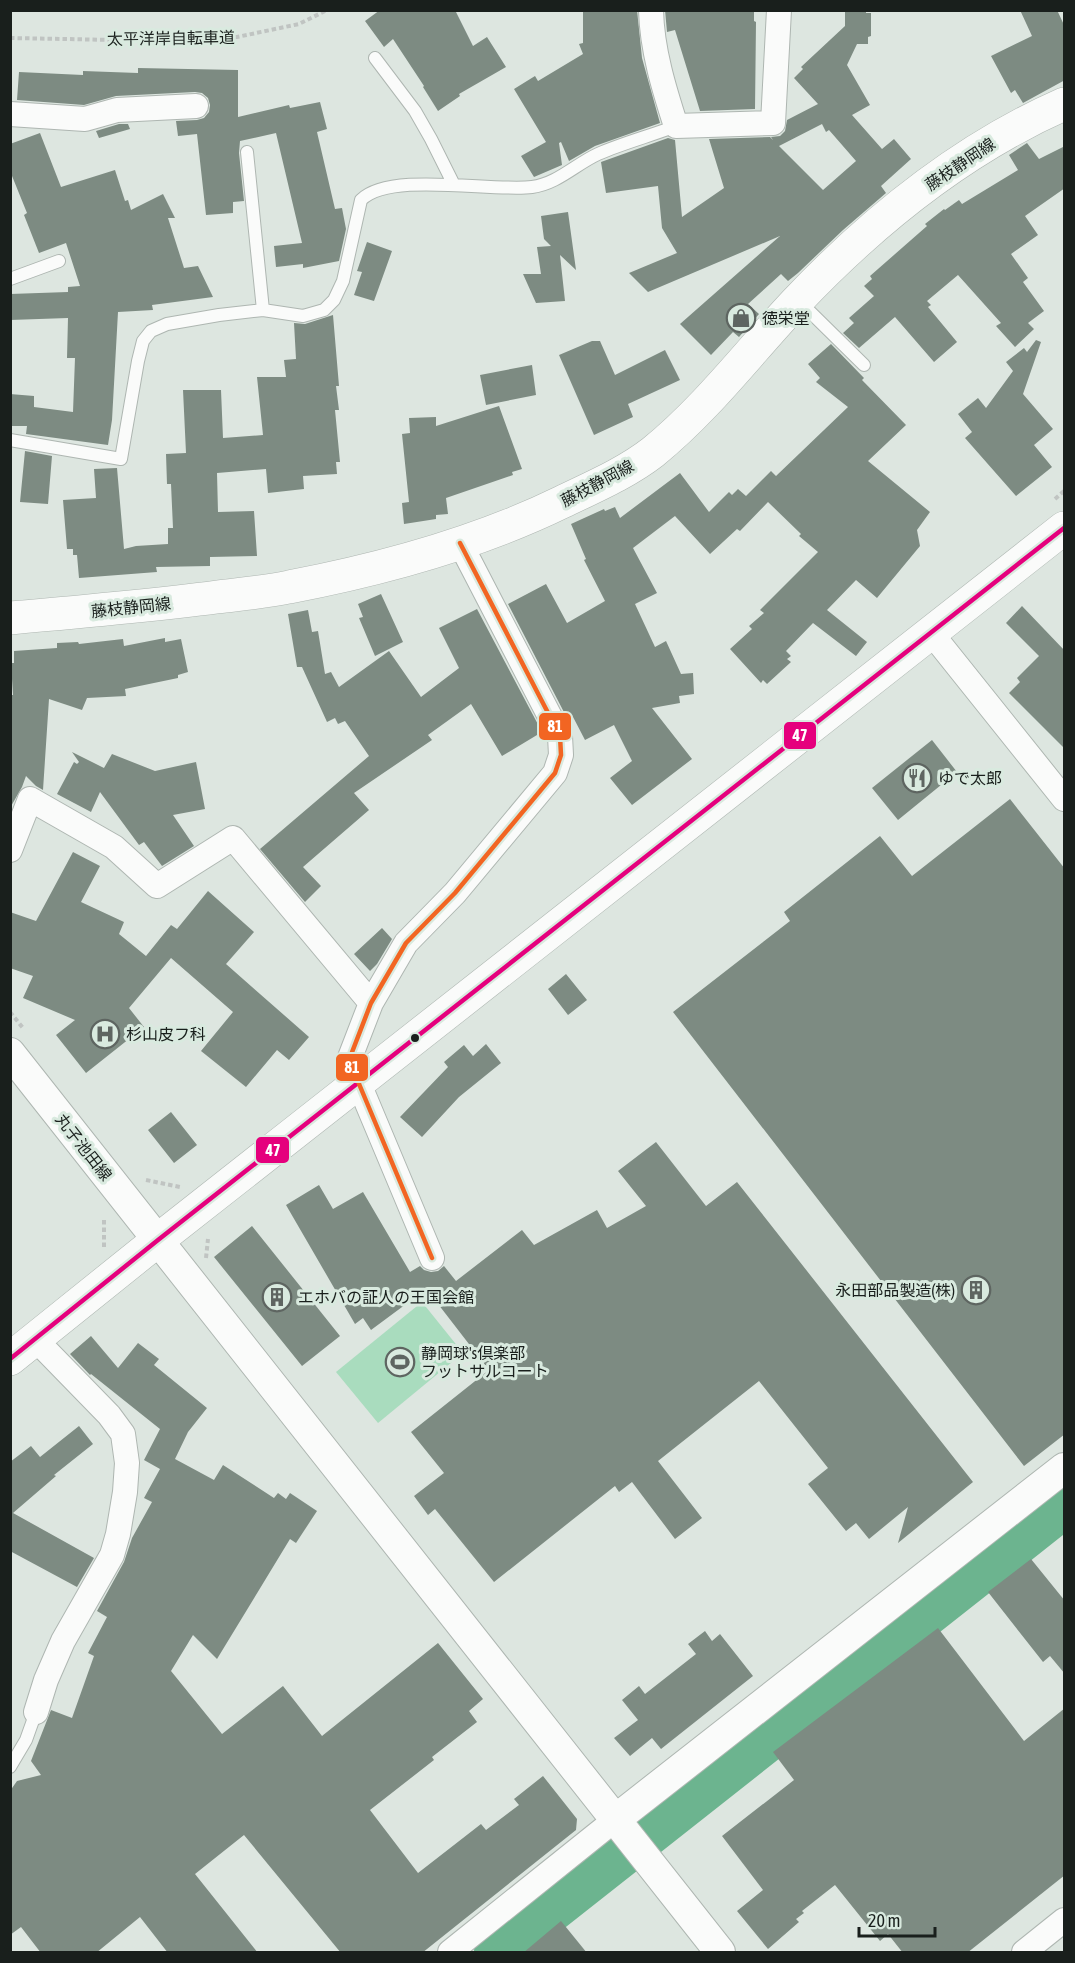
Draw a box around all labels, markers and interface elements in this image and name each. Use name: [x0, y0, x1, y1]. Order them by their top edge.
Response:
street label: 太平洋岸自転車道: [107, 28, 235, 48]
street label: 藤枝静岡線: [922, 134, 998, 194]
shop icon: 徳栄堂: [725, 302, 757, 334]
place label: 徳栄堂: [762, 309, 810, 327]
street label: 藤枝静岡線: [557, 456, 637, 510]
street label: 藤枝静岡線: [90, 594, 172, 620]
line badge: 81: [538, 712, 572, 741]
text: 81: [547, 717, 563, 735]
line badge: 47: [783, 721, 817, 750]
text: 47: [791, 726, 808, 744]
restaurant icon: ゆで太郎: [901, 762, 933, 794]
place label: ゆで太郎: [938, 769, 1002, 787]
hospital icon: 杉山皮フ科: [89, 1018, 121, 1050]
place label: 杉山皮フ科: [126, 1025, 206, 1043]
unlabelled marker: [409, 1032, 421, 1044]
line badge: 81: [335, 1053, 369, 1082]
text: 81: [344, 1058, 360, 1076]
street label: 丸子池田線: [52, 1110, 116, 1184]
line badge: 47: [255, 1136, 290, 1164]
text: 47: [264, 1141, 281, 1159]
building icon: 永田部品製造(株): [960, 1274, 992, 1306]
building icon: エホバの証人の王国会館: [261, 1281, 293, 1313]
place label: 永田部品製造(株): [835, 1281, 955, 1300]
place label: エホバの証人の王国会館: [298, 1288, 474, 1306]
place label: 静岡球's倶楽部 フットサルコート: [421, 1344, 549, 1380]
sports icon: 静岡球's倶楽部 フットサルコート: [384, 1346, 416, 1378]
scale bar: [859, 1900, 936, 1938]
text: 20 m: [868, 1910, 900, 1931]

